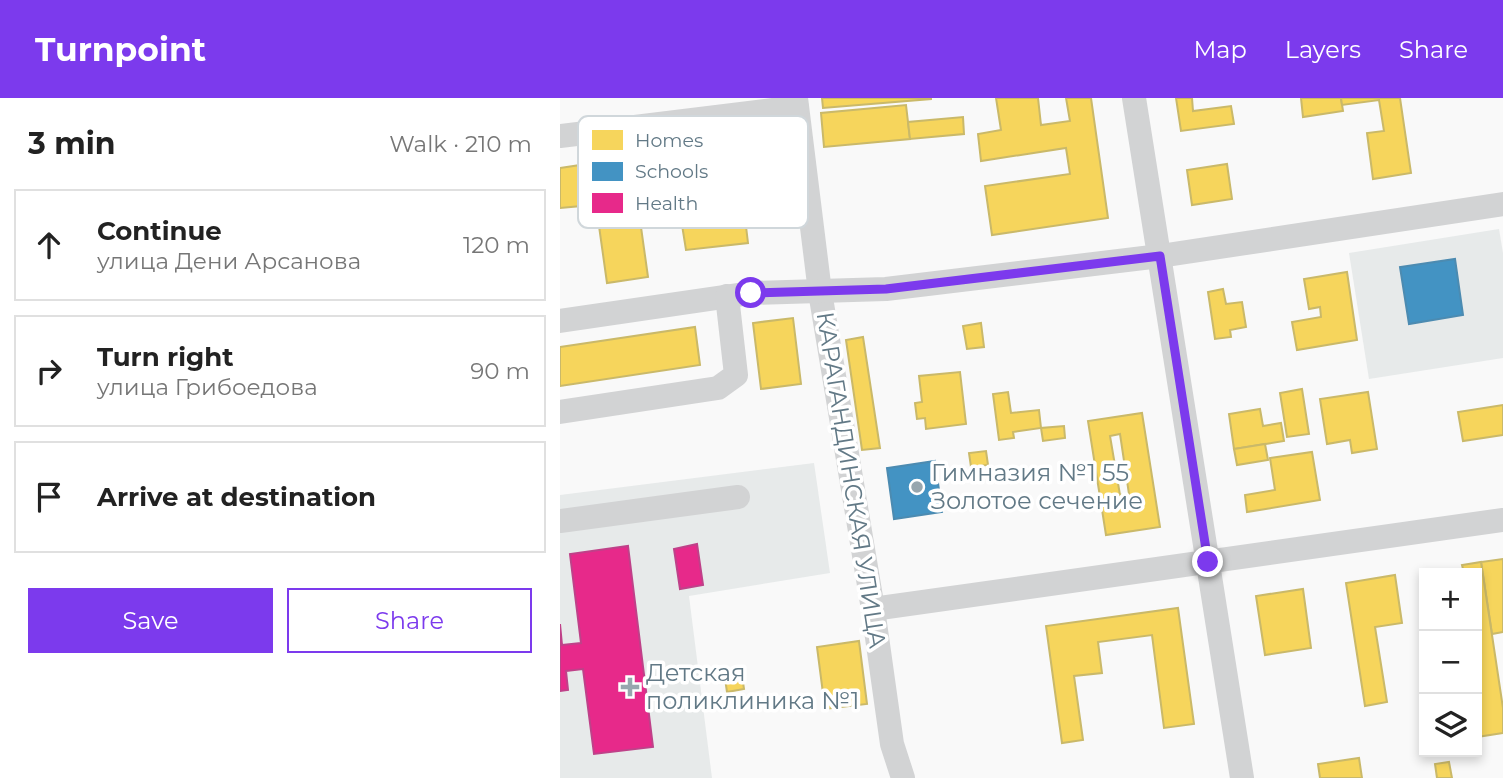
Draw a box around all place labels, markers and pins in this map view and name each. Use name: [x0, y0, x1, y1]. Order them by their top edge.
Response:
place label: Гимназия №1 55 Золотое сечение: [931, 458, 1143, 515]
marker: Гимназия №1 55 Золотое сечение: [909, 479, 925, 495]
place label: Детская поликлиника №1: [646, 658, 860, 715]
marker: Детская поликлиника №1: [620, 677, 640, 697]

